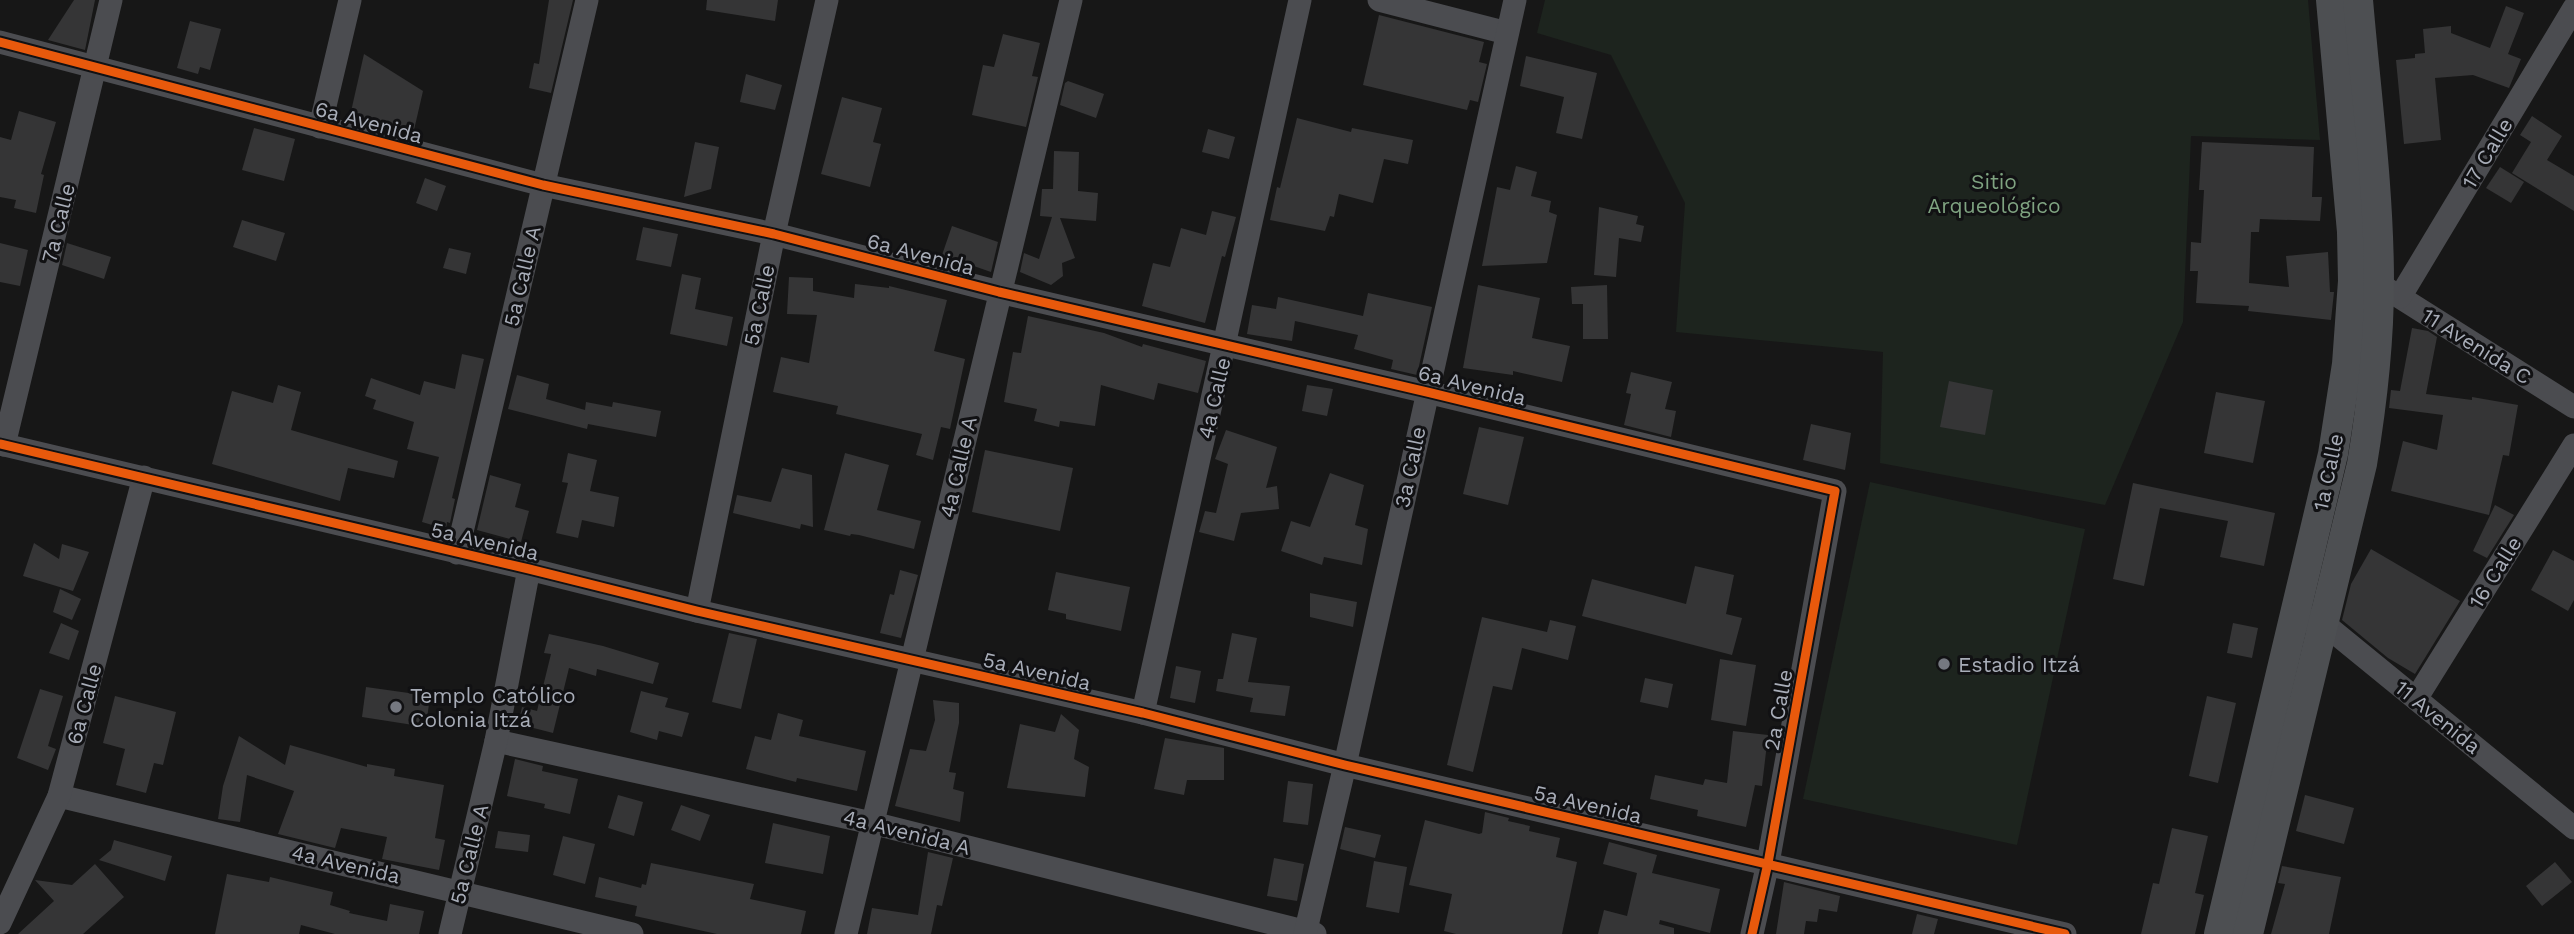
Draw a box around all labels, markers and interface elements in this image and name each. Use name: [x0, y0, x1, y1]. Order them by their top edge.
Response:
street label: 6a Avenida: [312, 96, 426, 148]
street label: 17 Calle: [2456, 113, 2518, 193]
park label: Sitio Arqueológico: [1927, 169, 2061, 218]
street label: 7a Calle: [36, 181, 80, 265]
street label: 5a Calle A: [498, 223, 546, 329]
street label: 6a Avenida: [864, 228, 978, 280]
street label: 5a Calle: [738, 262, 780, 348]
street label: 11 Avenida C: [2418, 303, 2536, 389]
street label: 4a Calle: [1193, 355, 1235, 441]
street label: 6a Avenida: [1415, 360, 1529, 411]
street label: 4a Calle A: [934, 414, 982, 520]
street label: 3a Calle: [1389, 424, 1431, 510]
street label: 1a Calle: [2308, 431, 2348, 513]
street label: 5a Avenida: [429, 516, 541, 566]
street label: 16 Calle: [2463, 532, 2527, 612]
street label: 5a Avenida: [981, 646, 1093, 696]
place label: Estadio Itzá: [1958, 652, 2080, 677]
marker: Estadio Itzá: [1936, 656, 1952, 672]
street label: 6a Calle: [61, 661, 107, 747]
street label: 2a Calle: [1759, 667, 1797, 753]
street label: 11 Avenida: [2390, 675, 2486, 759]
place label: Templo Católico Colonia Itzá: [410, 683, 576, 732]
marker: Templo Católico Colonia Itzá: [388, 699, 404, 715]
street label: 5a Avenida: [1532, 779, 1644, 829]
street label: 5a Calle A: [445, 801, 494, 907]
street label: 4a Avenida A: [841, 804, 973, 860]
street label: 4a Avenida: [289, 839, 403, 889]

